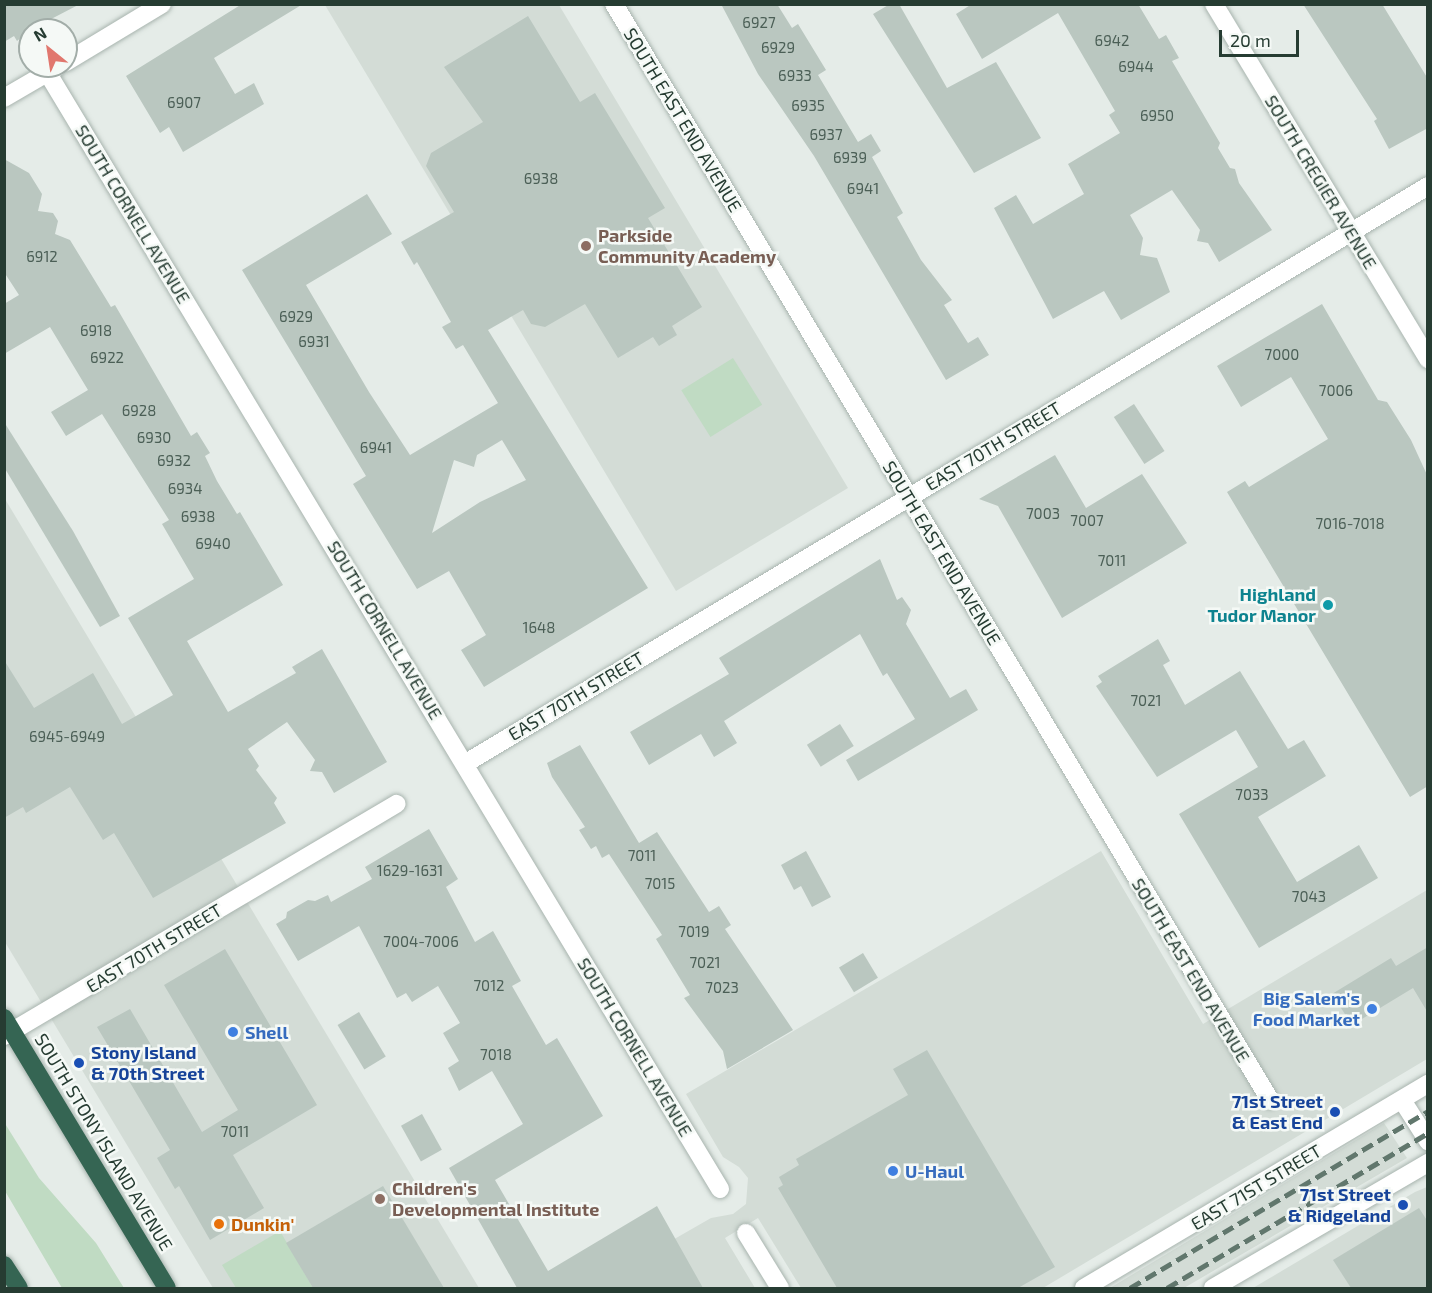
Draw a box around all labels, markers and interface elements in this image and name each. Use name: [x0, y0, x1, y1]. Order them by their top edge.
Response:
house number: 6927: [742, 14, 776, 32]
north arrow: [18, 18, 78, 78]
scale bar: [1222, 18, 1302, 56]
text: N: [30, 23, 50, 45]
street label: SOUTH EAST END AVENUE: [619, 24, 747, 216]
text: 20 m: [1230, 29, 1271, 51]
house number: 6942: [1095, 32, 1129, 50]
house number: 6929: [761, 39, 795, 57]
house number: 6944: [1118, 58, 1154, 76]
house number: 6933: [778, 67, 812, 85]
street label: SOUTH CREGIER AVENUE: [1260, 91, 1382, 273]
house number: 6907: [167, 94, 201, 112]
house number: 6935: [791, 97, 825, 115]
house number: 6950: [1140, 107, 1174, 125]
street label: SOUTH CORNELL AVENUE: [71, 120, 195, 308]
house number: 6937: [809, 126, 843, 144]
house number: 6939: [833, 149, 867, 167]
house number: 6938: [524, 170, 558, 188]
house number: 6941: [847, 180, 879, 198]
place label: Parkside Community Academy: [598, 225, 777, 268]
marker: Parkside Community Academy: [579, 239, 593, 253]
house number: 6912: [26, 248, 58, 266]
house number: 6929: [279, 308, 313, 326]
house number: 6918: [80, 322, 112, 340]
house number: 6931: [298, 333, 330, 351]
house number: 7000: [1265, 346, 1299, 364]
house number: 6922: [90, 349, 124, 367]
house number: 7006: [1319, 382, 1353, 400]
street label: EAST 70TH STREET: [921, 397, 1065, 495]
house number: 6928: [122, 402, 156, 420]
house number: 6930: [137, 429, 171, 447]
house number: 6941: [360, 439, 392, 457]
house number: 6932: [157, 452, 191, 470]
street label: SOUTH EAST END AVENUE: [878, 457, 1006, 649]
house number: 6934: [168, 480, 202, 498]
house number: 7003: [1026, 505, 1060, 523]
house number: 6938: [181, 508, 215, 526]
house number: 7007: [1070, 512, 1104, 530]
house number: 7016-7018: [1315, 515, 1385, 533]
house number: 6940: [195, 535, 231, 553]
street label: SOUTH CORNELL AVENUE: [323, 536, 447, 724]
house number: 7011: [1098, 552, 1126, 570]
place label: Highland Tudor Manor: [1207, 584, 1316, 626]
marker: Highland Tudor Manor: [1321, 598, 1335, 612]
house number: 1648: [523, 619, 555, 637]
street label: EAST 70TH STREET: [504, 647, 648, 745]
house number: 7021: [1130, 692, 1162, 710]
house number: 6945-6949: [29, 728, 105, 746]
house number: 7033: [1235, 786, 1269, 804]
house number: 7011: [628, 847, 656, 865]
house number: 1629-1631: [377, 862, 443, 880]
street label: SOUTH EAST END AVENUE: [1127, 874, 1255, 1066]
house number: 7015: [645, 875, 675, 893]
house number: 7043: [1292, 888, 1326, 906]
street label: EAST 70TH STREET: [82, 899, 226, 997]
house number: 7019: [678, 923, 710, 941]
house number: 7004-7006: [383, 933, 459, 951]
street label: SOUTH CORNELL AVENUE: [573, 953, 697, 1141]
house number: 7021: [689, 954, 721, 972]
house number: 7012: [473, 977, 505, 995]
house number: 7023: [705, 979, 739, 997]
place label: Big Salem's Food Market: [1253, 988, 1360, 1030]
marker: Big Salem's Food Market: [1365, 1002, 1379, 1016]
place label: Shell: [245, 1021, 288, 1043]
marker: Shell: [226, 1025, 240, 1039]
street label: SOUTH STONY ISLAND AVENUE: [30, 1029, 178, 1255]
place label: Stony Island & 70th Street: [91, 1042, 205, 1084]
house number: 7018: [480, 1046, 512, 1064]
marker: Stony Island & 70th Street: [72, 1056, 86, 1070]
place label: 71st Street & East End: [1232, 1091, 1323, 1134]
marker: 71st Street & East End: [1328, 1105, 1342, 1119]
house number: 7011: [221, 1123, 249, 1141]
street label: EAST 71ST STREET: [1187, 1139, 1325, 1235]
place label: U-Haul: [905, 1160, 964, 1182]
marker: U-Haul: [886, 1164, 900, 1178]
place label: Children's Developmental Institute: [392, 1178, 600, 1220]
place label: 71st Street & Ridgeland: [1288, 1184, 1391, 1226]
marker: Children's Developmental Institute: [373, 1192, 387, 1206]
marker: 71st Street & Ridgeland: [1396, 1198, 1410, 1212]
place label: Dunkin': [231, 1213, 294, 1235]
marker: Dunkin': [212, 1217, 226, 1231]

